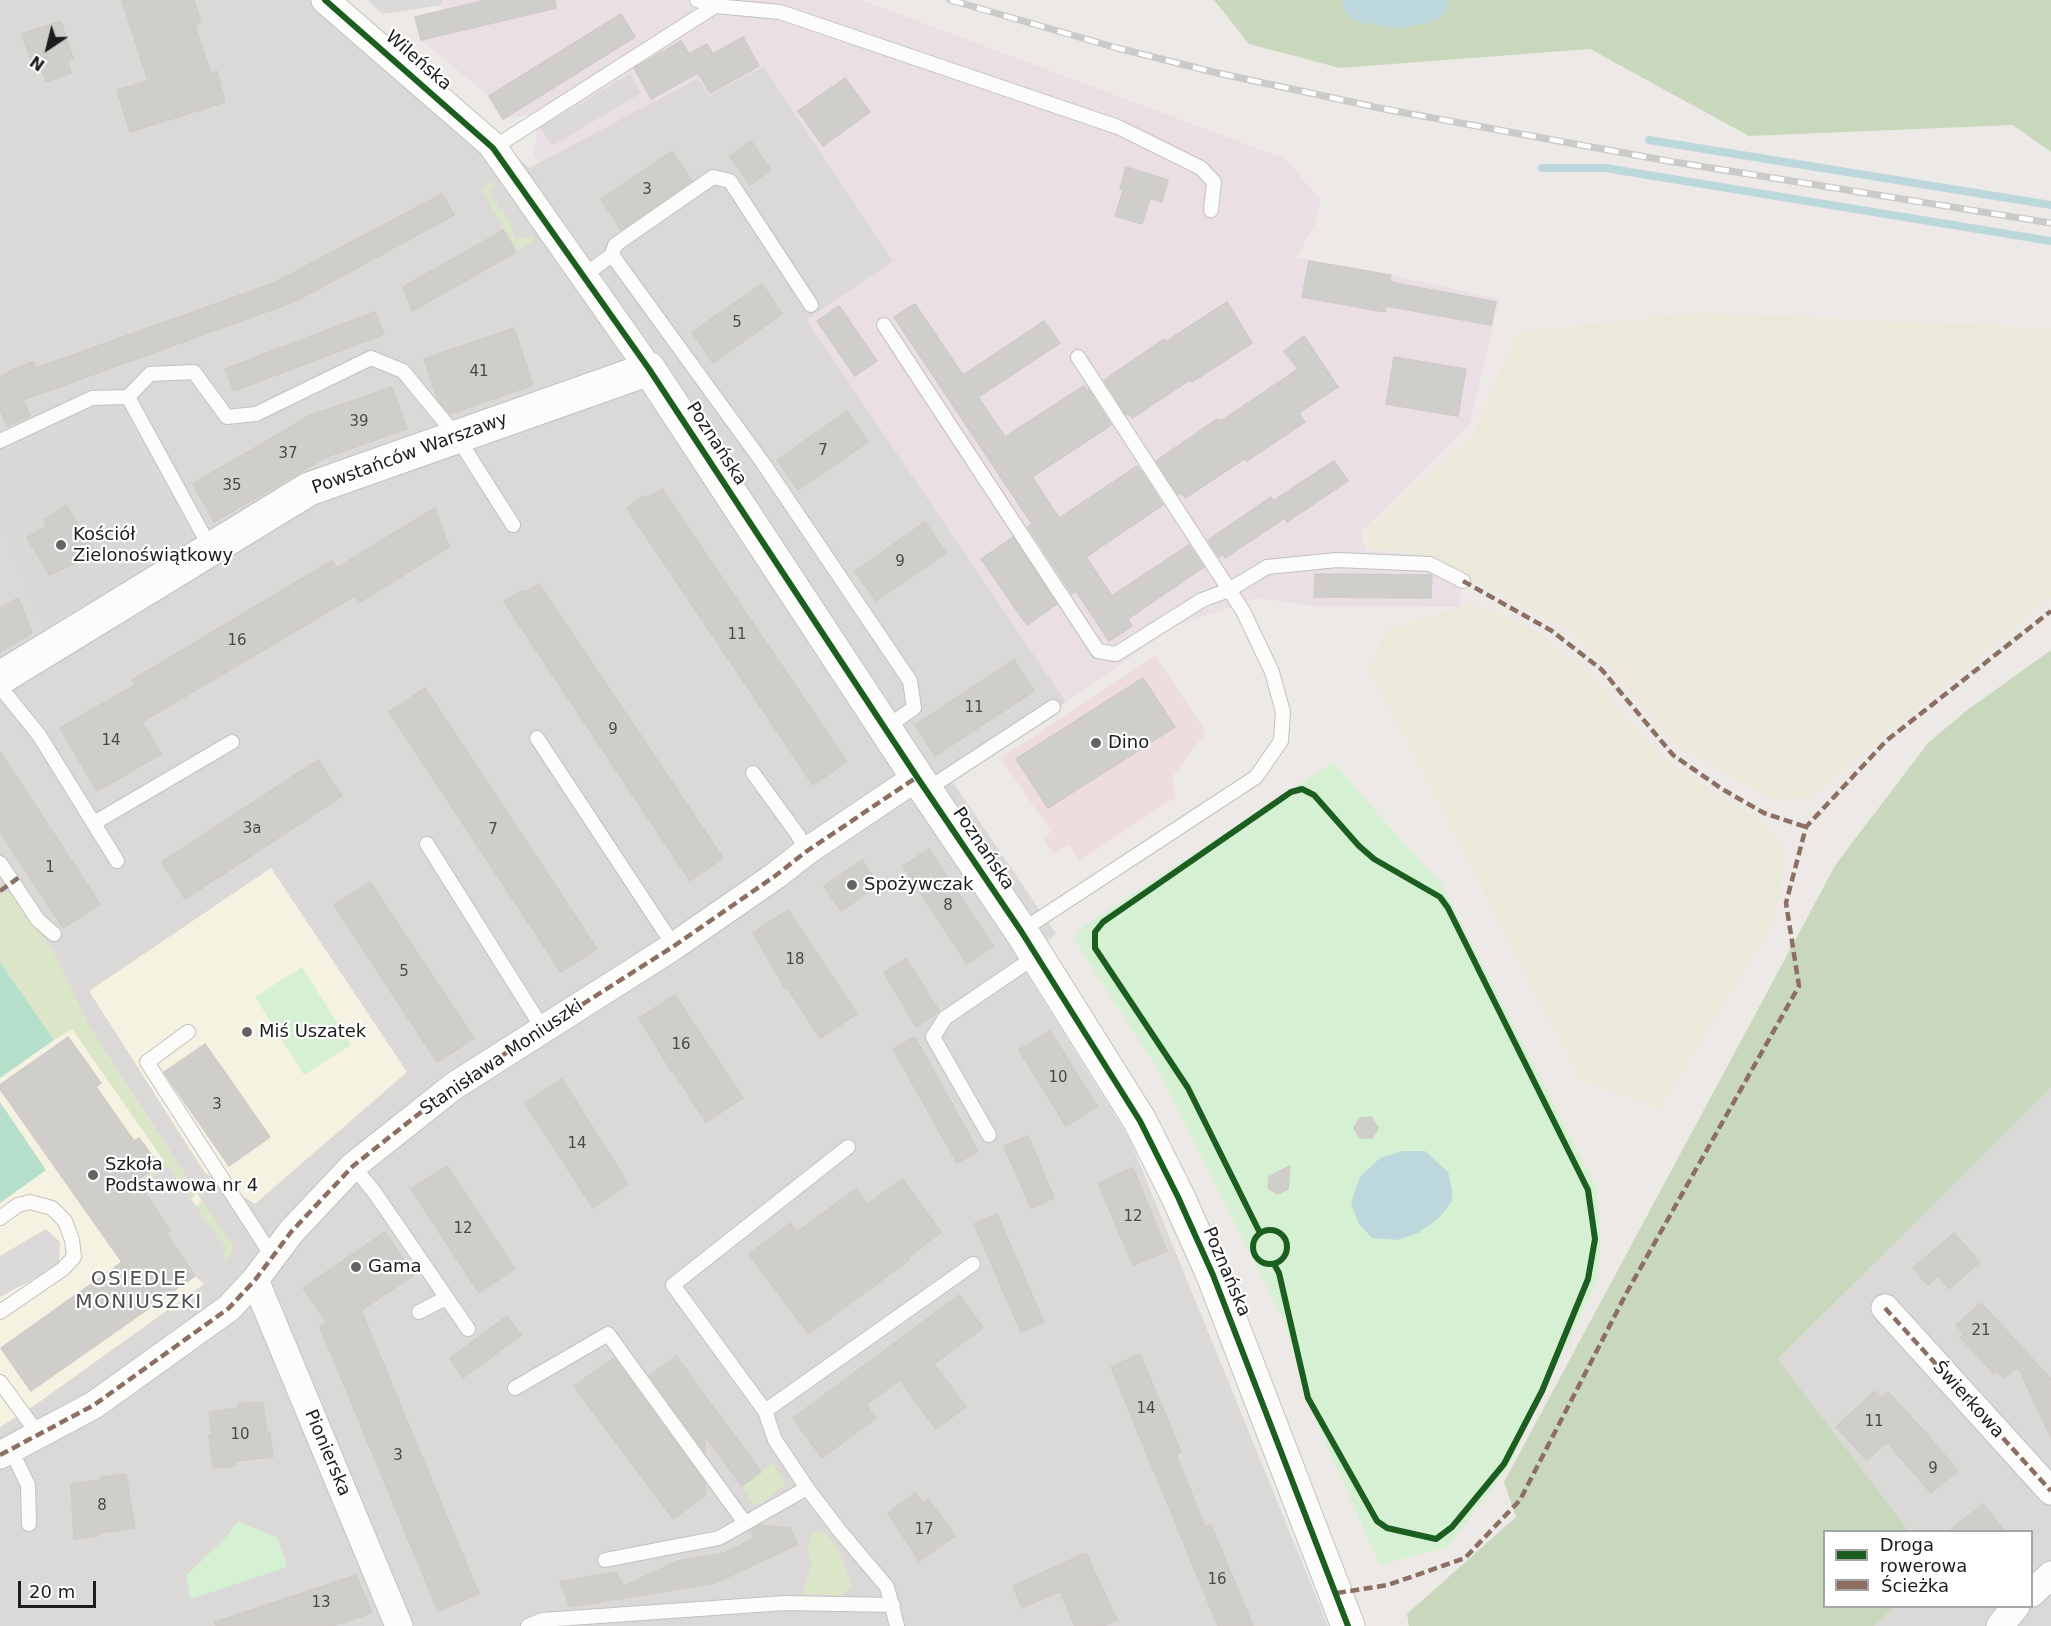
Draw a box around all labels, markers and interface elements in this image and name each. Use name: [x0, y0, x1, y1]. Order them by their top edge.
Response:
north arrow: [18, 18, 78, 78]
street label: Wileńska: [381, 26, 455, 96]
text: N: [26, 52, 48, 75]
house number: 3: [642, 181, 652, 199]
house number: 5: [732, 314, 742, 332]
house number: 41: [469, 363, 489, 381]
street label: Poznańska: [681, 398, 751, 490]
street label: Powstańców Warszawy: [309, 409, 511, 499]
house number: 39: [349, 413, 369, 431]
house number: 7: [818, 442, 828, 460]
house number: 37: [278, 445, 298, 463]
house number: 35: [222, 477, 242, 495]
place label: Kościół Zielonoświątkowy: [73, 524, 233, 566]
marker: Kościół Zielonoświątkowy: [54, 538, 68, 552]
house number: 9: [895, 553, 905, 571]
house number: 11: [727, 626, 747, 644]
house number: 16: [227, 632, 247, 650]
house number: 11: [964, 699, 984, 717]
house number: 9: [608, 721, 618, 739]
house number: 14: [101, 732, 121, 750]
place label: Dino: [1108, 732, 1149, 754]
marker: Dino: [1089, 736, 1103, 750]
street label: Poznańska: [947, 804, 1019, 894]
house number: 3a: [243, 820, 261, 838]
house number: 7: [488, 821, 498, 839]
house number: 1: [45, 859, 55, 877]
place label: Spożywczak: [864, 874, 973, 896]
marker: Spożywczak: [845, 878, 859, 892]
house number: 8: [943, 897, 953, 915]
house number: 18: [785, 951, 805, 969]
house number: 5: [399, 963, 409, 981]
street label: Stanisława Moniuszki: [417, 995, 587, 1121]
place label: Miś Uszatek: [259, 1021, 366, 1043]
marker: Miś Uszatek: [240, 1025, 254, 1039]
house number: 16: [671, 1036, 691, 1054]
house number: 10: [1048, 1069, 1068, 1087]
house number: 3: [212, 1096, 222, 1114]
house number: 14: [567, 1135, 587, 1153]
place label: Szkoła Podstawowa nr 4: [105, 1154, 258, 1196]
marker: Szkoła Podstawowa nr 4: [86, 1168, 100, 1182]
house number: 12: [1123, 1208, 1143, 1226]
house number: 12: [453, 1220, 473, 1238]
street label: Poznańska: [1197, 1224, 1255, 1320]
place label: Gama: [368, 1256, 422, 1278]
marker: Gama: [349, 1260, 363, 1274]
district label: OSIEDLE MONIUSZKI: [75, 1268, 203, 1315]
house number: 21: [1971, 1322, 1991, 1340]
street label: Świerkowa: [1928, 1357, 2008, 1443]
house number: 14: [1136, 1400, 1156, 1418]
street label: Pionierska: [299, 1406, 355, 1500]
house number: 11: [1864, 1413, 1884, 1431]
house number: 10: [230, 1426, 250, 1444]
house number: 3: [393, 1447, 403, 1465]
house number: 9: [1928, 1460, 1938, 1478]
house number: 8: [97, 1497, 107, 1515]
house number: 17: [914, 1521, 934, 1539]
legend: [1823, 1530, 2033, 1608]
text: Droga rowerowa: [1880, 1534, 1967, 1576]
scale bar: [21, 1569, 99, 1607]
house number: 16: [1207, 1571, 1227, 1589]
text: Ścieżka: [1881, 1575, 1949, 1596]
text: 20 m: [29, 1581, 75, 1602]
house number: 13: [311, 1594, 331, 1612]

